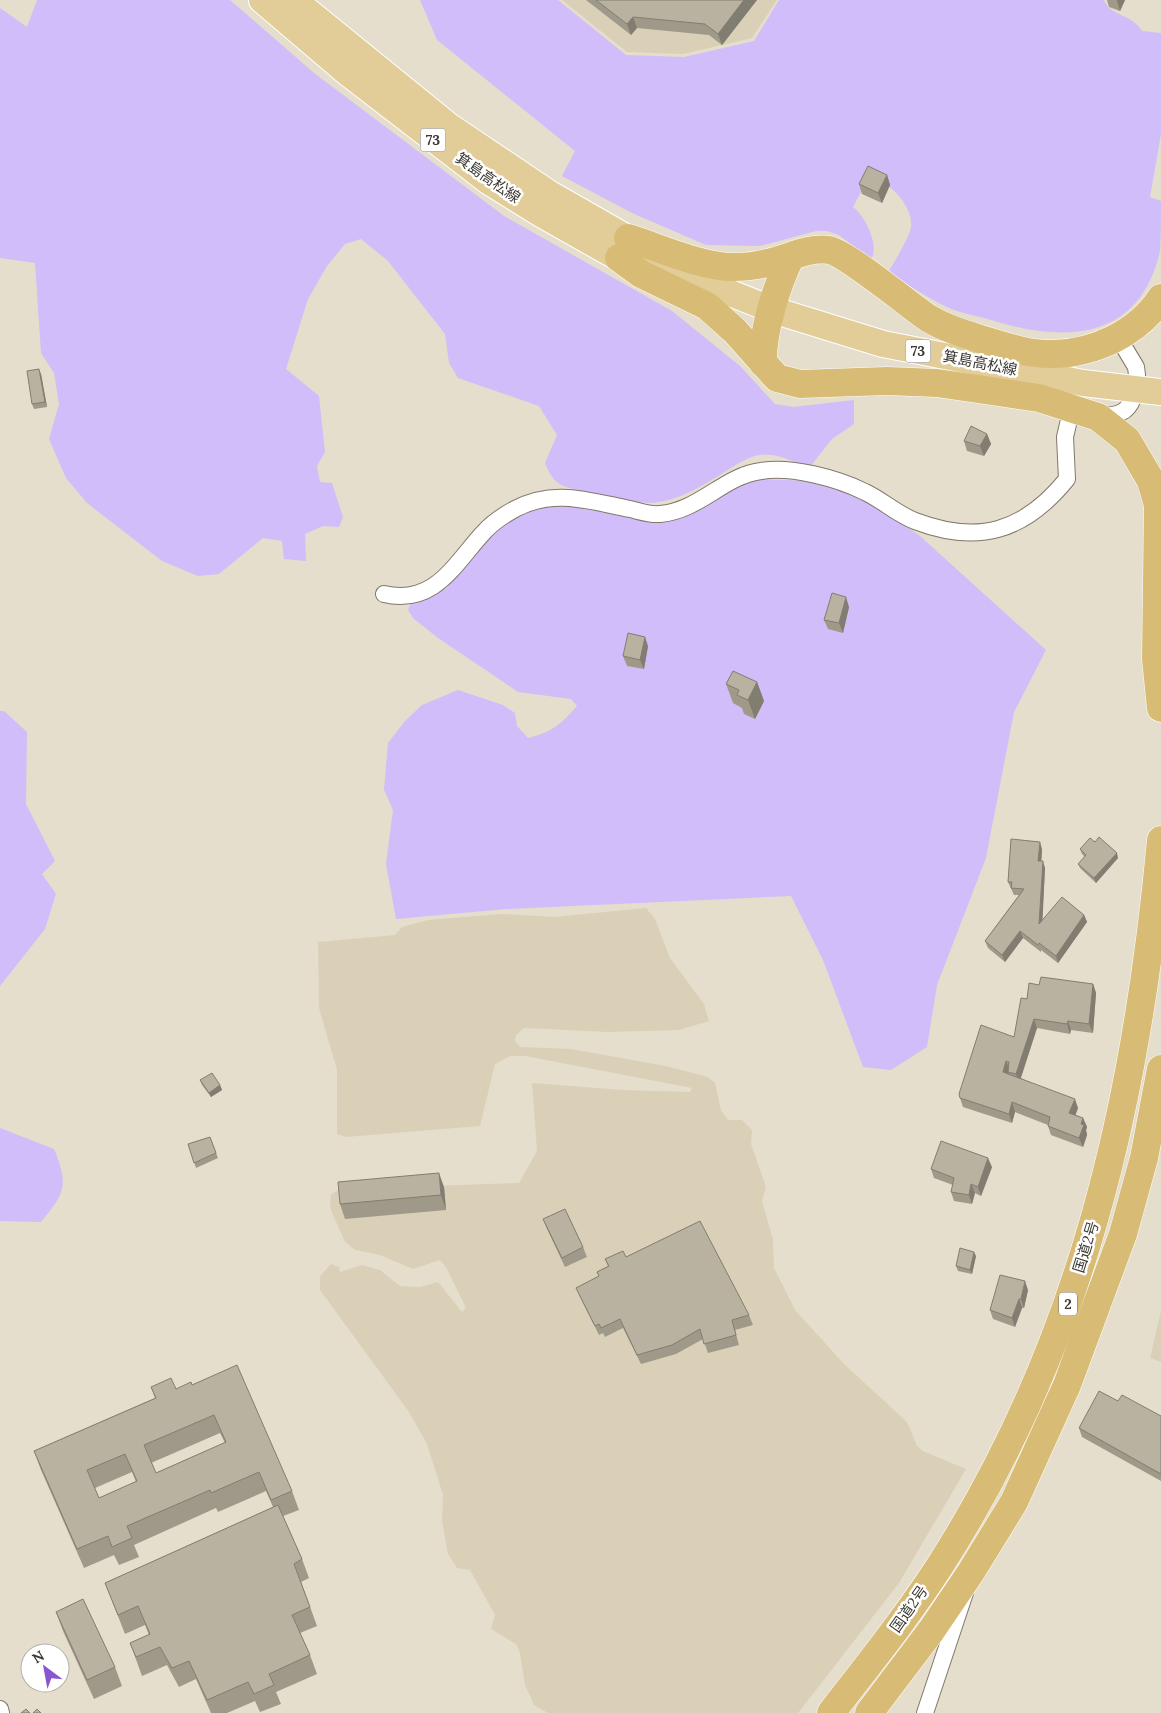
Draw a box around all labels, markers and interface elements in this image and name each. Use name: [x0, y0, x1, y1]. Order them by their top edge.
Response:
road number: 73: [420, 128, 446, 152]
street label: 箕島高松線: [452, 148, 524, 207]
road number: 73: [906, 340, 930, 362]
street label: 箕島高松線: [941, 346, 1019, 379]
street label: 国道2号: [1069, 1219, 1102, 1275]
road number: 2: [1059, 1292, 1077, 1316]
street label: 国道2号: [886, 1582, 932, 1636]
north arrow: [20, 1643, 70, 1693]
text: N: [29, 1646, 48, 1667]

